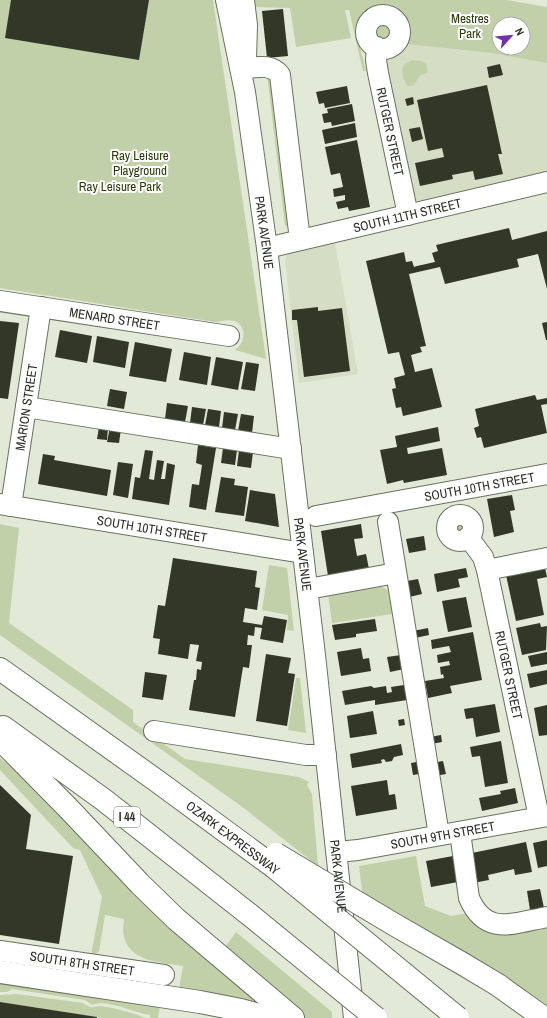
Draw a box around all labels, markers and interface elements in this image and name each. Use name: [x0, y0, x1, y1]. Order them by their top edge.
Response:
park label: Mestres Park: [451, 10, 489, 42]
north arrow: [491, 16, 531, 56]
text: N: [512, 25, 528, 38]
street label: RUTGER STREET: [373, 86, 408, 178]
park label: Ray Leisure Playground: [111, 147, 169, 179]
park label: Ray Leisure Park: [79, 178, 162, 195]
street label: SOUTH 11TH STREET: [351, 194, 463, 236]
street label: PARK AVENUE: [251, 195, 278, 270]
street label: MENARD STREET: [68, 303, 162, 334]
street label: MARION STREET: [11, 362, 41, 452]
street label: SOUTH 10TH STREET: [423, 468, 536, 505]
street label: SOUTH 10TH STREET: [96, 511, 209, 546]
street label: PARK AVENUE: [290, 517, 316, 592]
street label: RUTGER STREET: [492, 629, 527, 721]
street label: OZARK EXPRESSWAY: [183, 797, 283, 879]
road number: I 44: [114, 807, 140, 827]
street label: SOUTH 9TH STREET: [389, 817, 496, 852]
street label: PARK AVENUE: [326, 839, 351, 914]
street label: SOUTH 8TH STREET: [29, 947, 136, 979]

